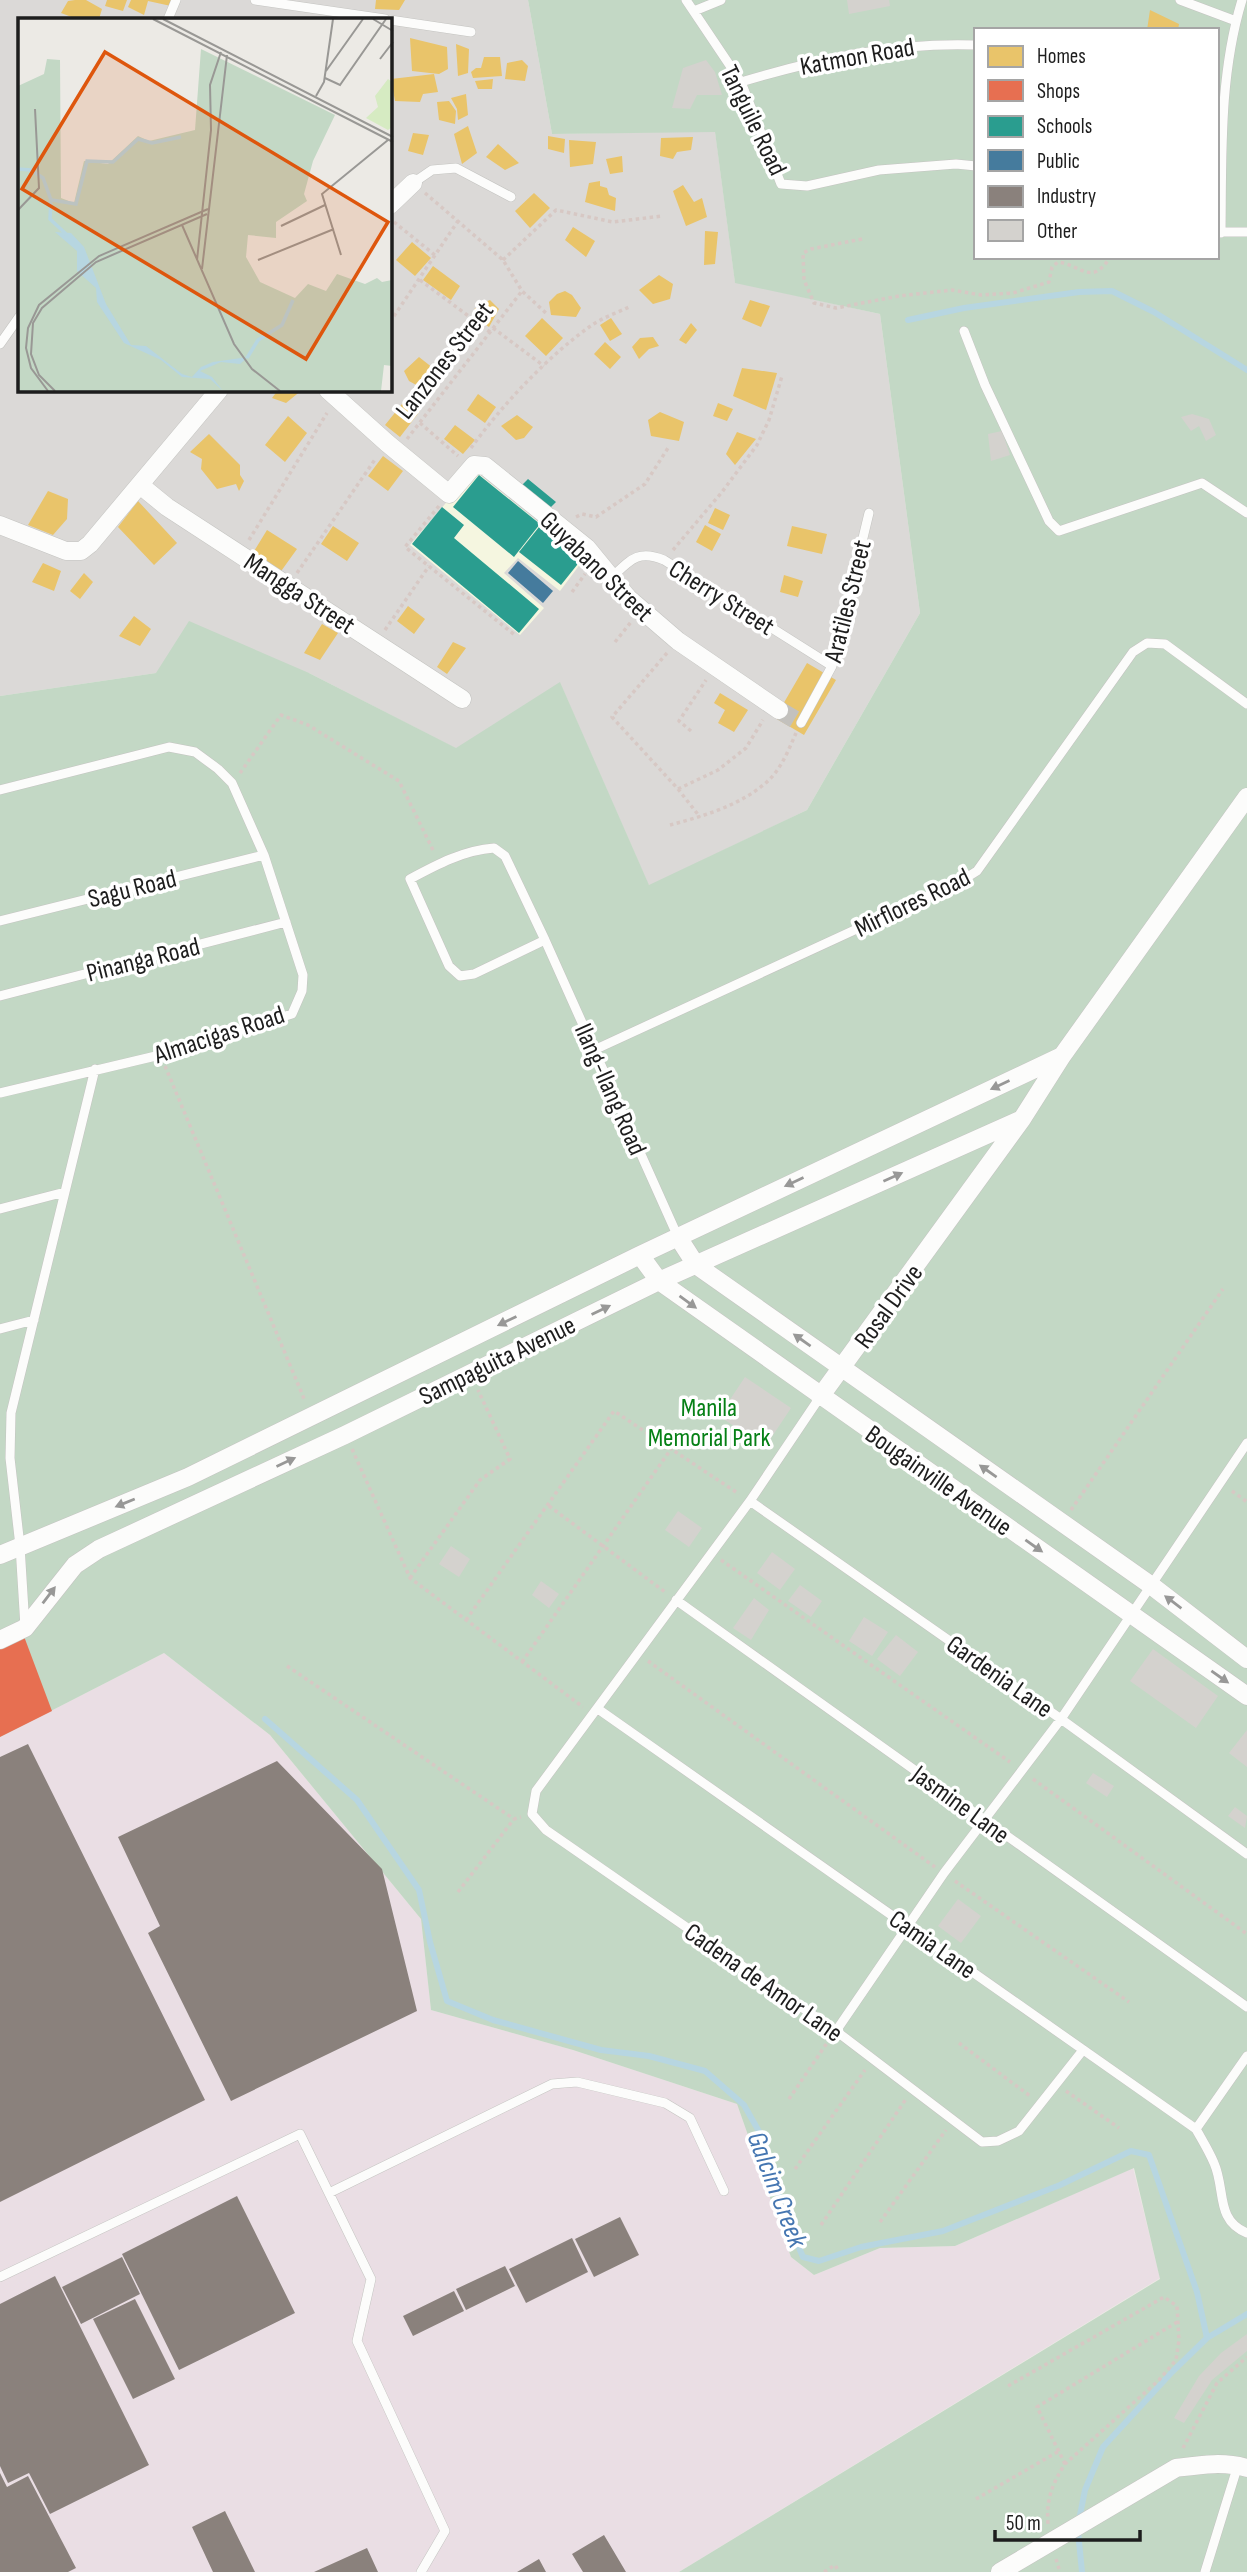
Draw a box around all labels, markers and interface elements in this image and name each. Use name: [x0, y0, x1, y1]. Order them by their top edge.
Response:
inset map: [18, 18, 392, 392]
legend: [974, 28, 1219, 259]
street label: Katmon Road: [798, 32, 917, 83]
text: Homes: [1037, 44, 1086, 69]
street label: Tanguile Road: [713, 60, 793, 181]
text: Shops: [1037, 79, 1080, 104]
text: Schools: [1037, 114, 1092, 139]
text: Public: [1037, 149, 1080, 174]
text: Industry: [1037, 184, 1096, 209]
text: Other: [1037, 219, 1077, 244]
street label: Lanzones Street: [390, 296, 501, 426]
street label: Guyabano Street: [533, 505, 659, 629]
street label: Aratiles Street: [818, 537, 879, 667]
street label: Mangga Street: [238, 547, 361, 642]
street label: Cherry Street: [663, 554, 780, 643]
street label: Mirflores Road: [850, 862, 975, 945]
street label: Sagu Road: [85, 864, 180, 915]
street label: Pinanga Road: [84, 931, 203, 989]
street label: Almacigas Road: [149, 1000, 288, 1071]
street label: Ilang-Ilang Road: [567, 1019, 652, 1160]
one-way arrow: [990, 1080, 1010, 1091]
one-way arrow: [882, 1171, 903, 1182]
one-way arrow: [784, 1177, 805, 1188]
street label: Rosal Drive: [848, 1259, 930, 1355]
one-way arrow: [679, 1295, 697, 1309]
one-way arrow: [591, 1304, 611, 1315]
street label: Sampaguita Avenue: [414, 1310, 581, 1413]
one-way arrow: [497, 1316, 517, 1327]
one-way arrow: [793, 1333, 811, 1347]
park label: Manila Memorial Park: [648, 1393, 770, 1454]
street label: Bougainville Avenue: [859, 1419, 1017, 1543]
one-way arrow: [276, 1457, 296, 1468]
one-way arrow: [979, 1464, 997, 1478]
one-way arrow: [114, 1498, 135, 1509]
one-way arrow: [1025, 1539, 1043, 1553]
one-way arrow: [42, 1586, 56, 1605]
one-way arrow: [1165, 1595, 1183, 1610]
street label: Gardenia Lane: [940, 1629, 1058, 1725]
one-way arrow: [1211, 1670, 1229, 1684]
street label: Jasmine Lane: [904, 1759, 1015, 1851]
street label: Camia Lane: [883, 1904, 982, 1986]
street label: Cadena de Amor Lane: [678, 1917, 848, 2049]
water label: Galcim Creek: [739, 2127, 814, 2254]
scale bar: [995, 2498, 1140, 2542]
text: 50 m: [1006, 2511, 1041, 2536]

